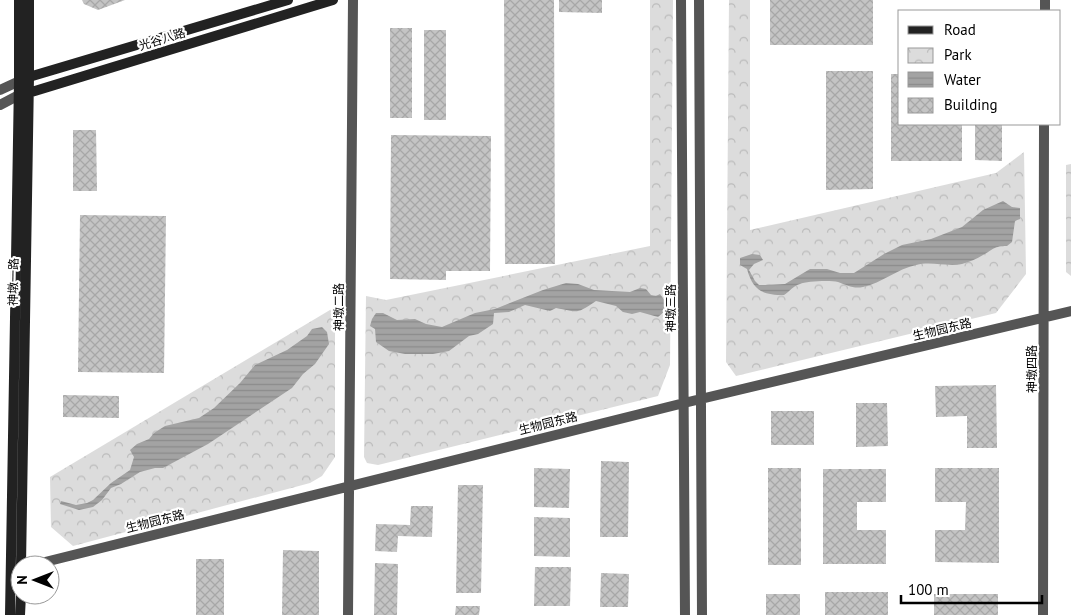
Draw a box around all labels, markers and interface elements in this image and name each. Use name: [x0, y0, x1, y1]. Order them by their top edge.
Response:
legend: [898, 10, 1061, 125]
text: Road: [944, 20, 976, 39]
street label: 光谷八路: [137, 25, 187, 53]
text: Park: [944, 45, 972, 64]
text: Water: [944, 70, 981, 89]
text: Building: [944, 95, 998, 114]
street label: 神墩一路: [5, 258, 21, 306]
street label: 神墩二路: [331, 283, 346, 331]
street label: 神墩三路: [663, 284, 678, 332]
street label: 生物园东路: [911, 315, 973, 343]
street label: 神墩四路: [1024, 345, 1039, 393]
street label: 生物园东路: [517, 408, 579, 438]
street label: 生物园东路: [124, 506, 186, 536]
north arrow: [10, 555, 60, 605]
scale bar: [901, 572, 1042, 604]
text: N: [13, 575, 31, 585]
text: 100 m: [908, 580, 949, 599]

